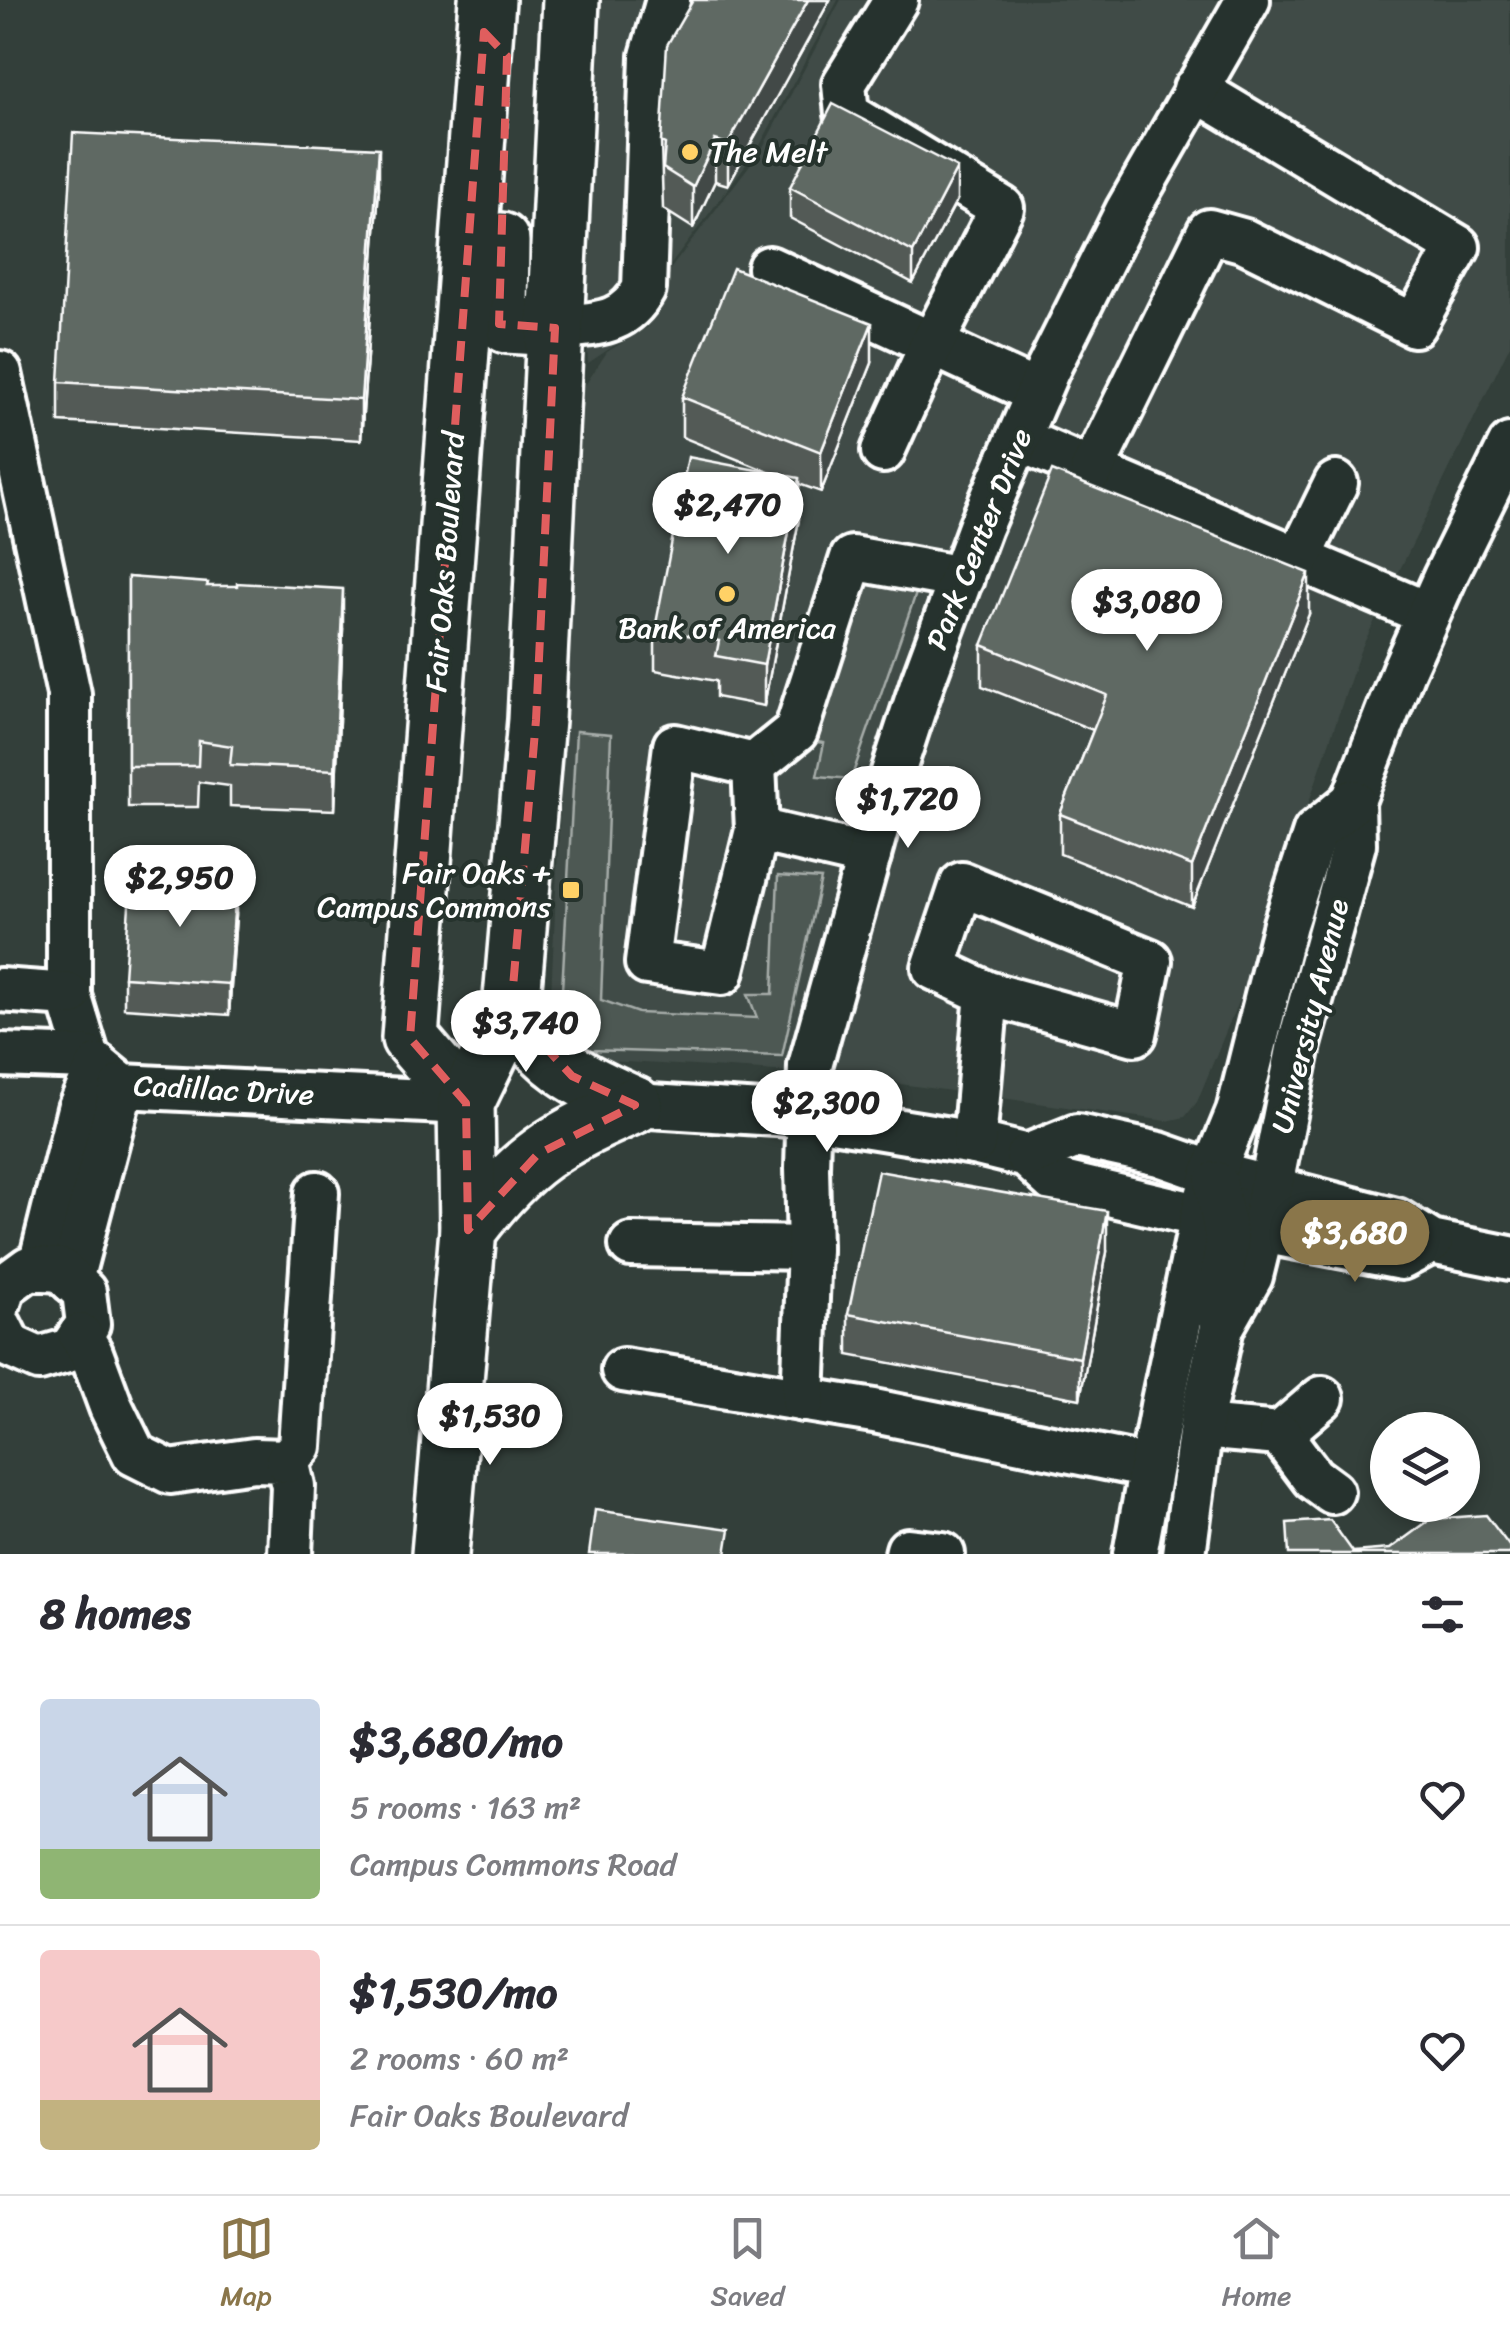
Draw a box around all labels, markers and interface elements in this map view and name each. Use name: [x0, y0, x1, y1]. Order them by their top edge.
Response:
place label: The Melt: [710, 125, 829, 179]
marker: The Melt: [679, 141, 701, 163]
street label: Park Center Drive: [910, 420, 1048, 658]
street label: Fair Oaks Boulevard: [409, 428, 481, 694]
pin: $2,470: [647, 472, 809, 557]
text: $2,470: [674, 476, 782, 533]
pin: $3,080: [1066, 569, 1228, 654]
text: $3,080: [1093, 573, 1201, 630]
marker: Bank of America: [716, 583, 738, 605]
place label: Bank of America: [618, 601, 837, 655]
pin: $1,720: [827, 766, 989, 851]
text: $1,720: [858, 770, 958, 827]
pin: $2,950: [99, 845, 261, 930]
place label: Fair Oaks + Campus Commons: [317, 846, 551, 934]
text: $2,950: [126, 849, 234, 906]
marker: Fair Oaks + Campus Commons: [560, 879, 582, 901]
street label: University Avenue: [1255, 893, 1365, 1139]
pin: $3,740: [445, 990, 607, 1075]
text: $3,740: [473, 994, 579, 1051]
street label: Cadillac Drive: [132, 1058, 316, 1122]
pin: $2,300: [746, 1070, 908, 1155]
text: $2,300: [774, 1074, 880, 1131]
pin: $3,680: [1274, 1200, 1436, 1285]
text: $3,680: [1302, 1204, 1408, 1261]
pin: $1,530: [409, 1383, 571, 1468]
text: $1,530: [439, 1387, 541, 1444]
map controls: [1370, 1412, 1480, 1522]
button: layers: [1370, 1412, 1480, 1522]
text: 8 homes: [40, 1577, 191, 1651]
icon: filters: [1415, 1587, 1470, 1642]
text: $3,680/mo: [350, 1705, 563, 1779]
icon: home: [120, 1739, 240, 1859]
icon: heart: [1415, 1772, 1470, 1827]
text: 5 rooms · 163 m²: [350, 1779, 581, 1836]
text: Campus Commons Road: [350, 1836, 676, 1893]
text: $1,530/mo: [350, 1956, 557, 2030]
icon: home: [120, 1990, 240, 2110]
icon: heart: [1415, 2023, 1470, 2078]
text: 2 rooms · 60 m²: [350, 2030, 569, 2087]
text: Fair Oaks Boulevard: [350, 2087, 628, 2144]
tab: Map: [219, 2211, 274, 2320]
tab: Saved: [711, 2211, 784, 2320]
tab: Home: [1222, 2211, 1291, 2320]

